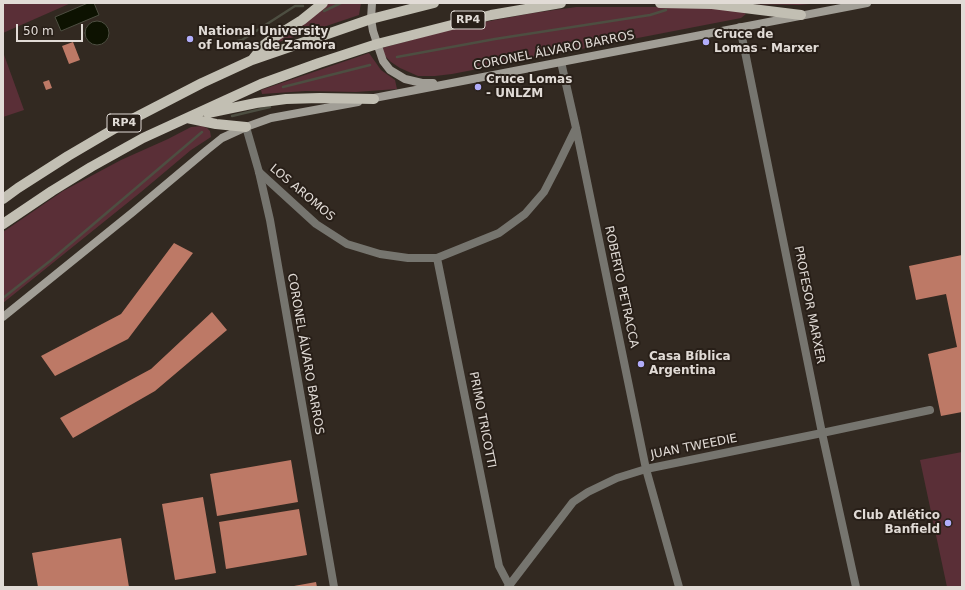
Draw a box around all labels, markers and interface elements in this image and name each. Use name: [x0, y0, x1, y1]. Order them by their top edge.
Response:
road number: RP4: [451, 11, 485, 29]
scale bar: [18, 16, 85, 42]
text: 50 m: [23, 24, 54, 38]
place label: National University of Lomas de Zamora: [198, 25, 336, 53]
street label: CORONEL ÁLVARO BARROS: [472, 28, 636, 74]
place label: Cruce de Lomas - Marxer: [714, 28, 819, 56]
marker: National University of Lomas de Zamora: [185, 34, 195, 44]
marker: Cruce de Lomas - Marxer: [701, 37, 711, 47]
place label: Cruce Lomas - UNLZM: [486, 73, 572, 101]
marker: Cruce Lomas - UNLZM: [473, 82, 483, 92]
road number: RP4: [107, 114, 141, 132]
street label: LOS AROMOS: [267, 162, 337, 224]
street label: ROBERTO PETRACCA: [601, 225, 641, 349]
street label: PROFESOR MARXER: [791, 245, 827, 365]
street label: CORONEL ÁLVARO BARROS: [284, 272, 326, 436]
place label: Casa Bíblica Argentina: [649, 350, 731, 378]
marker: Casa Bíblica Argentina: [636, 359, 646, 369]
street label: PRIMO TRICOTTI: [466, 371, 498, 469]
street label: JUAN TWEEDIE: [649, 432, 739, 462]
place label: Club Atlético Banfield: [853, 509, 940, 537]
marker: Club Atlético Banfield: [943, 518, 953, 528]

